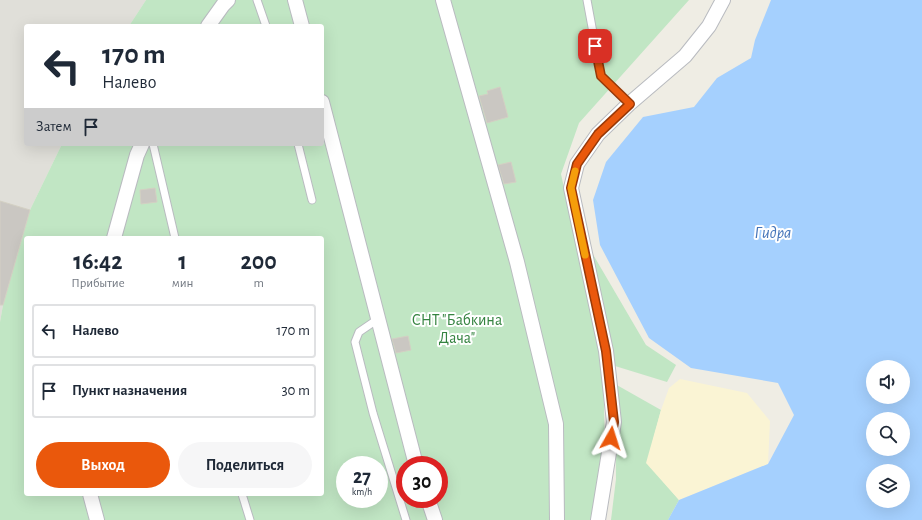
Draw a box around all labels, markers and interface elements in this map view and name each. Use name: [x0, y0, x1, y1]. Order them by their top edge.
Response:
pin: [578, 29, 612, 63]
icon: arrive: [584, 35, 606, 57]
icon: left: [36, 40, 88, 92]
text: 170 m: [102, 41, 166, 69]
text: Налево: [102, 74, 156, 92]
icon: arrive: [80, 116, 102, 138]
text: Затем: [36, 119, 72, 134]
water label: Гидра: [755, 224, 791, 242]
text: 16:42: [73, 250, 122, 274]
text: 1: [178, 250, 187, 274]
text: 200: [241, 250, 277, 274]
text: Прибытие: [71, 277, 125, 290]
text: мин: [172, 277, 193, 290]
text: m: [253, 277, 264, 290]
park label: СНТ "Бабкина Дача": [412, 312, 502, 346]
icon: left: [38, 320, 60, 342]
text: Налево: [72, 323, 119, 338]
text: 170 m: [276, 323, 310, 338]
map controls: [866, 360, 910, 508]
button: sound: [866, 360, 910, 404]
icon: arrive: [38, 380, 60, 402]
text: Пункт назначения: [72, 383, 187, 398]
text: 30 m: [281, 383, 310, 398]
button: search: [866, 412, 910, 456]
position arrow: [590, 417, 632, 459]
button: Выход: [36, 442, 170, 488]
button: Поделиться: [178, 442, 312, 488]
speed limit sign: 30: [396, 456, 448, 508]
button: layers: [866, 464, 910, 508]
text: 27: [353, 467, 371, 487]
text: km/h: [352, 487, 372, 497]

